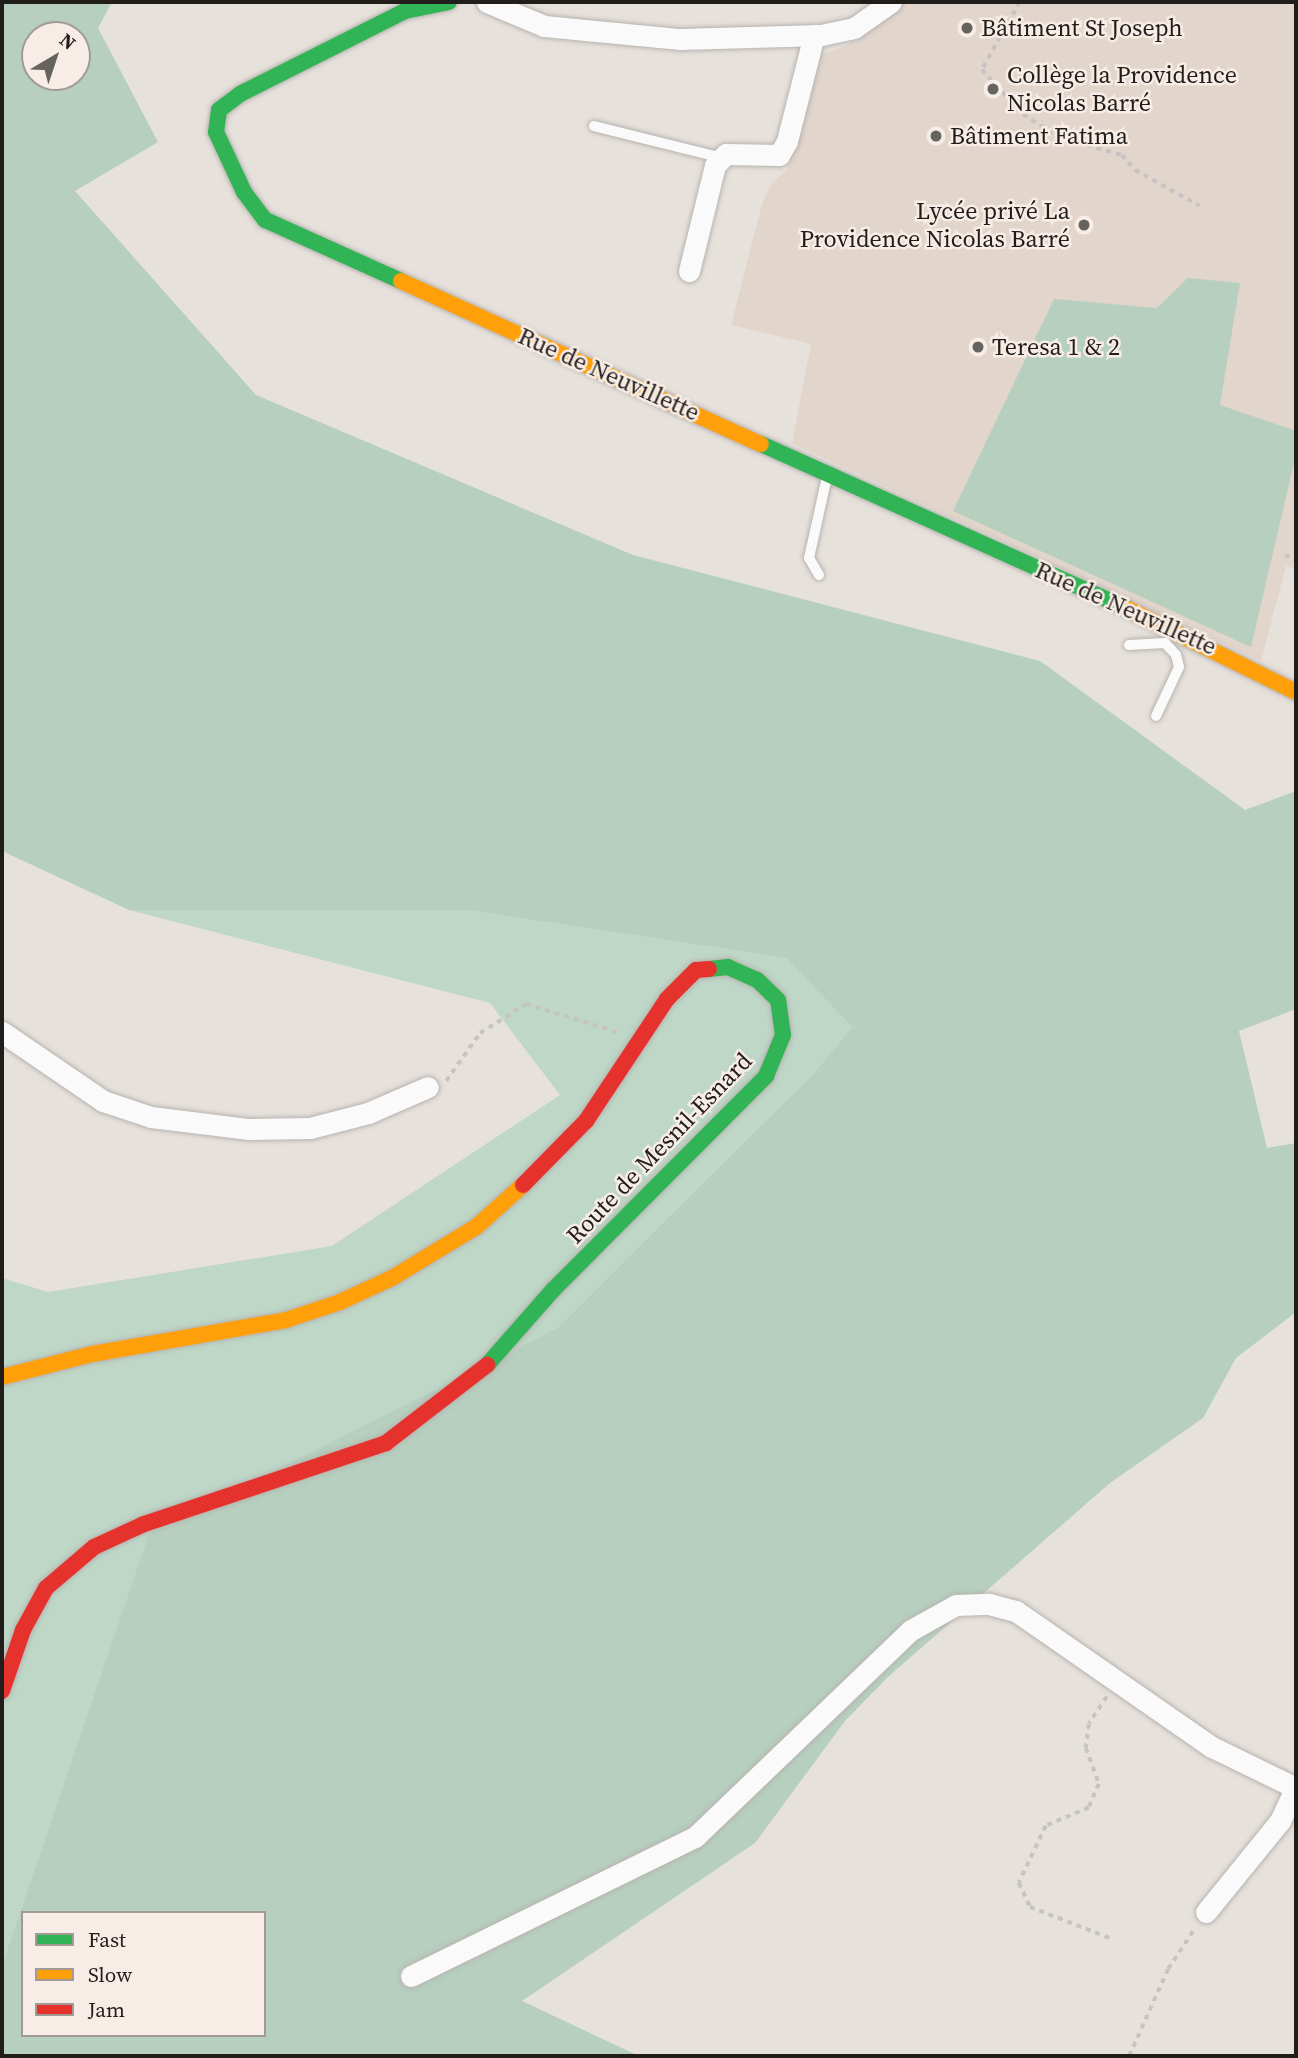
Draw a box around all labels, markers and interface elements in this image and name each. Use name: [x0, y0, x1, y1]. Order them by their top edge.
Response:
place label: Bâtiment St Joseph: [981, 14, 1183, 42]
marker: Bâtiment St Joseph: [959, 20, 975, 36]
north arrow: [21, 21, 91, 91]
text: N: [54, 27, 82, 56]
place label: Collège la Providence Nicolas Barré: [1007, 61, 1237, 117]
marker: Collège la Providence Nicolas Barré: [985, 81, 1001, 97]
place label: Bâtiment Fatima: [950, 122, 1128, 150]
marker: Bâtiment Fatima: [928, 128, 944, 144]
place label: Lycée privé La Providence Nicolas Barré: [800, 197, 1070, 253]
marker: Lycée privé La Providence Nicolas Barré: [1076, 217, 1092, 233]
street label: Rue de Neuvillette: [514, 321, 704, 427]
place label: Teresa 1 & 2: [992, 333, 1120, 361]
marker: Teresa 1 & 2: [970, 339, 986, 355]
street label: Rue de Neuvillette: [1031, 555, 1221, 661]
street label: Route de Mesnil-Esnard: [560, 1046, 758, 1250]
legend: [21, 1911, 266, 2037]
text: Fast: [88, 1925, 126, 1954]
text: Slow: [88, 1960, 132, 1989]
text: Jam: [88, 1995, 125, 2024]

